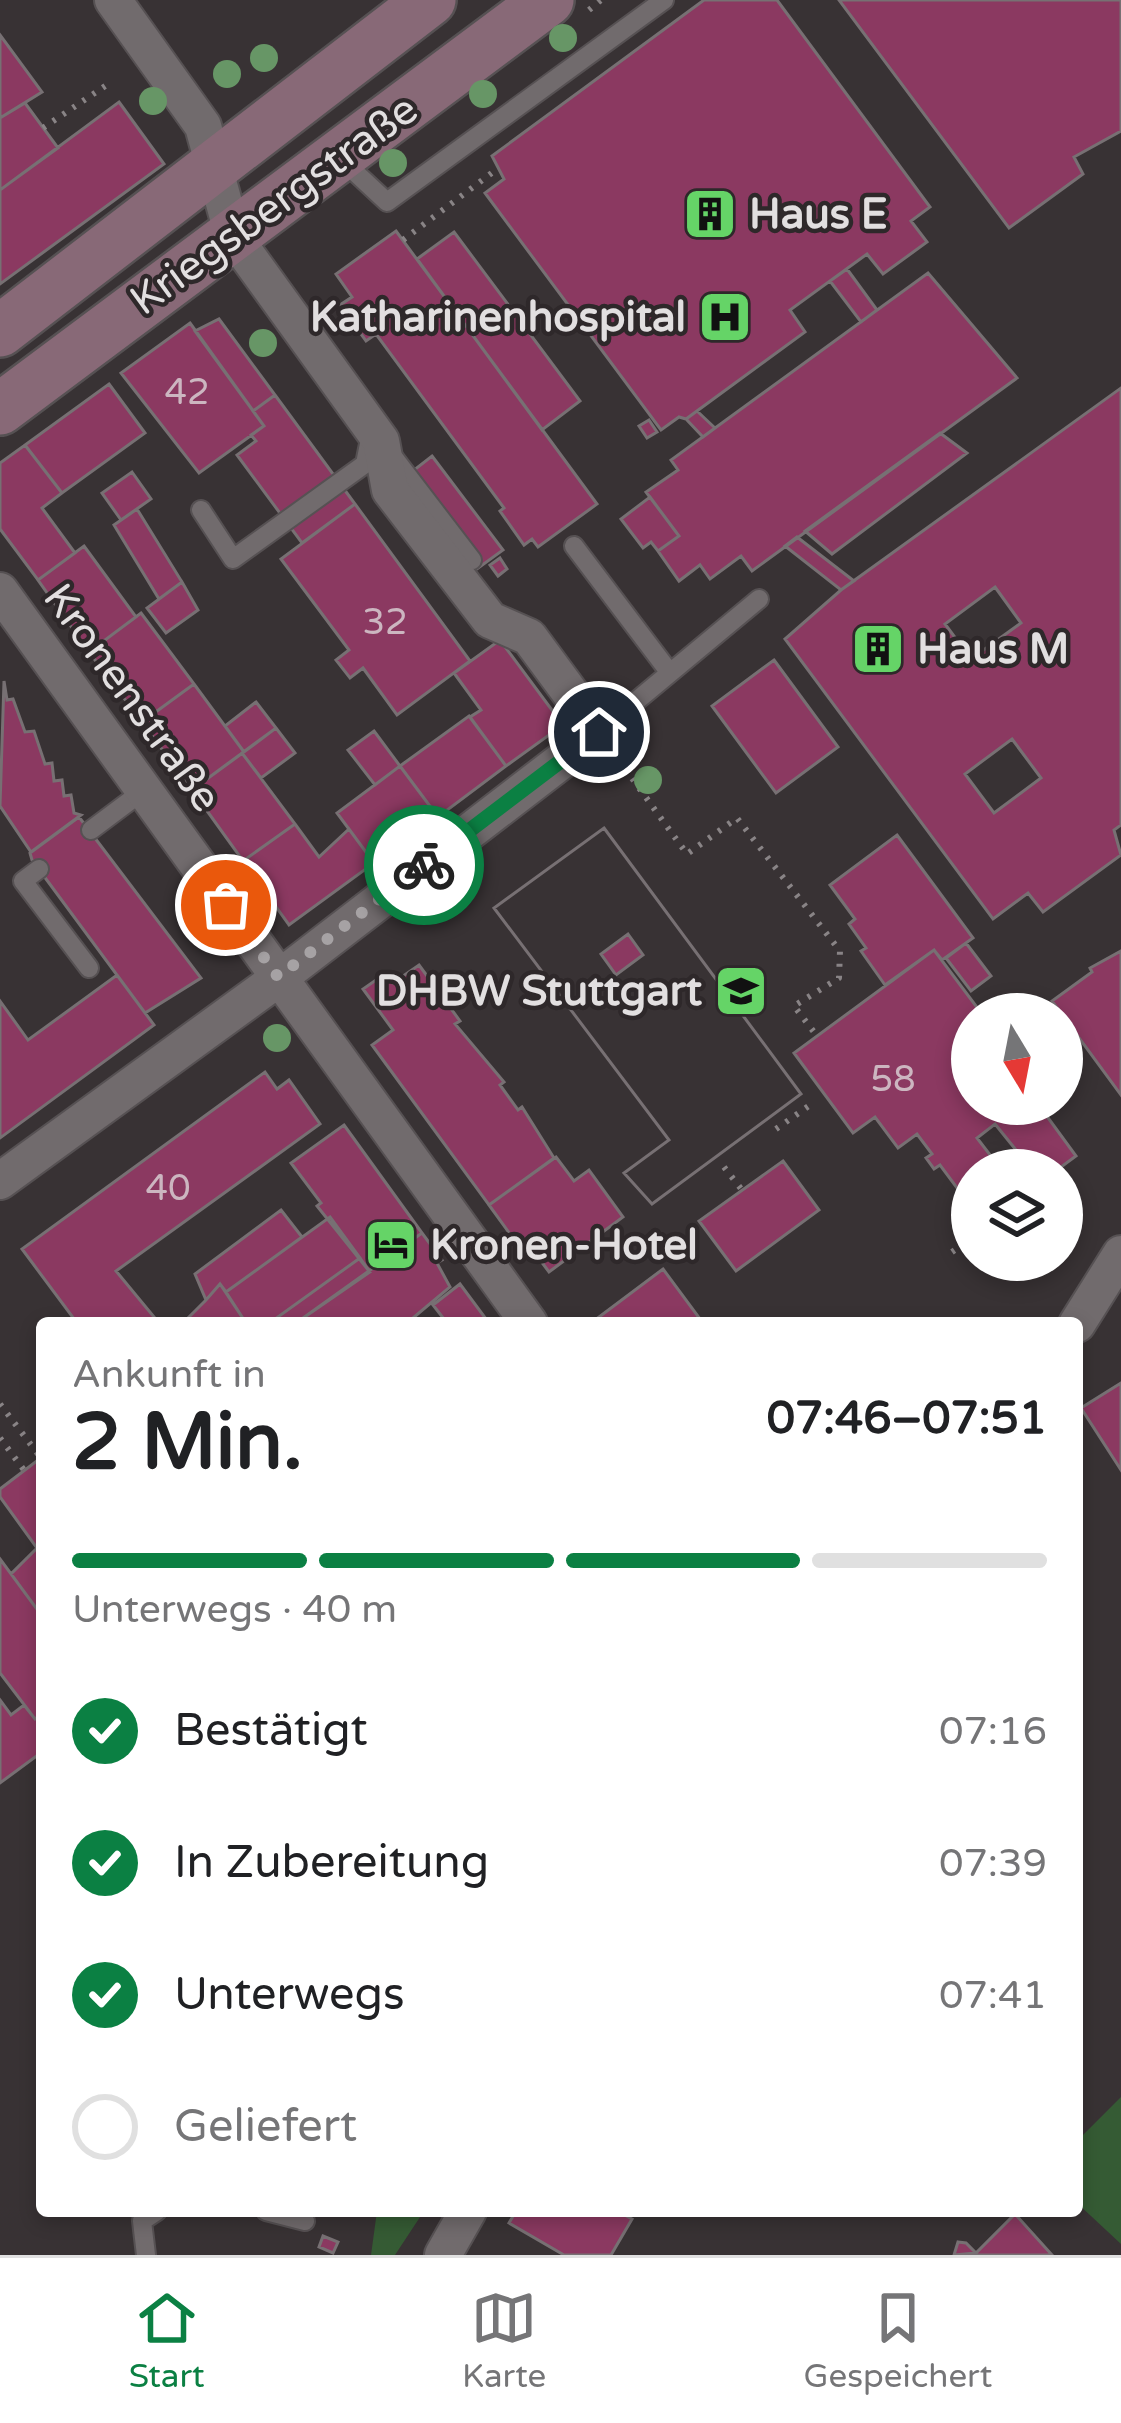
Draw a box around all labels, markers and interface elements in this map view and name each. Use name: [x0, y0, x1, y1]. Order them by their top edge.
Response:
street label: Kriegsbergstraße: [121, 84, 427, 326]
building icon: Haus E: [682, 186, 738, 242]
place label: Haus E: [749, 189, 888, 240]
hospital icon: Katharinenhospital: [697, 289, 753, 345]
place label: Katharinenhospital: [310, 292, 686, 343]
house number: 42: [164, 371, 210, 414]
street label: Kronenstraße: [32, 574, 232, 822]
house number: 32: [362, 601, 408, 644]
building icon: Haus M: [850, 621, 906, 677]
place label: Haus M: [917, 624, 1069, 675]
pin: [548, 681, 650, 783]
icon: home: [566, 699, 632, 765]
courier: [364, 805, 484, 925]
icon: bike: [391, 832, 457, 898]
pin: [175, 854, 277, 956]
icon: bag: [193, 872, 259, 938]
school or university icon: DHBW Stuttgart: [713, 963, 769, 1019]
place label: DHBW Stuttgart: [376, 966, 702, 1017]
north arrow: [951, 993, 1083, 1125]
map controls: [951, 993, 1083, 1281]
house number: 58: [870, 1058, 916, 1101]
button: layers: [951, 1149, 1083, 1281]
house number: 40: [145, 1167, 191, 1210]
hotel icon: Kronen-Hotel: [363, 1217, 419, 1273]
place label: Kronen-Hotel: [430, 1220, 698, 1271]
text: Ankunft in: [72, 1351, 266, 1398]
text: 07:46–07:51: [767, 1392, 1047, 1446]
text: 2 Min.: [72, 1396, 303, 1490]
text: Unterwegs · 40 m: [72, 1586, 397, 1633]
icon: check: [72, 1698, 138, 1764]
text: Bestätigt: [174, 1704, 368, 1758]
text: 07:16: [939, 1708, 1047, 1755]
icon: check: [72, 1830, 138, 1896]
text: In Zubereitung: [174, 1836, 489, 1890]
text: 07:39: [939, 1840, 1047, 1887]
icon: check: [72, 1962, 138, 2028]
text: Unterwegs: [174, 1968, 405, 2022]
text: 07:41: [939, 1972, 1047, 2019]
text: Geliefert: [174, 2100, 357, 2154]
tab: Start: [129, 2285, 205, 2396]
tab: Karte: [462, 2285, 546, 2396]
tab: Gespeichert: [804, 2285, 992, 2396]

